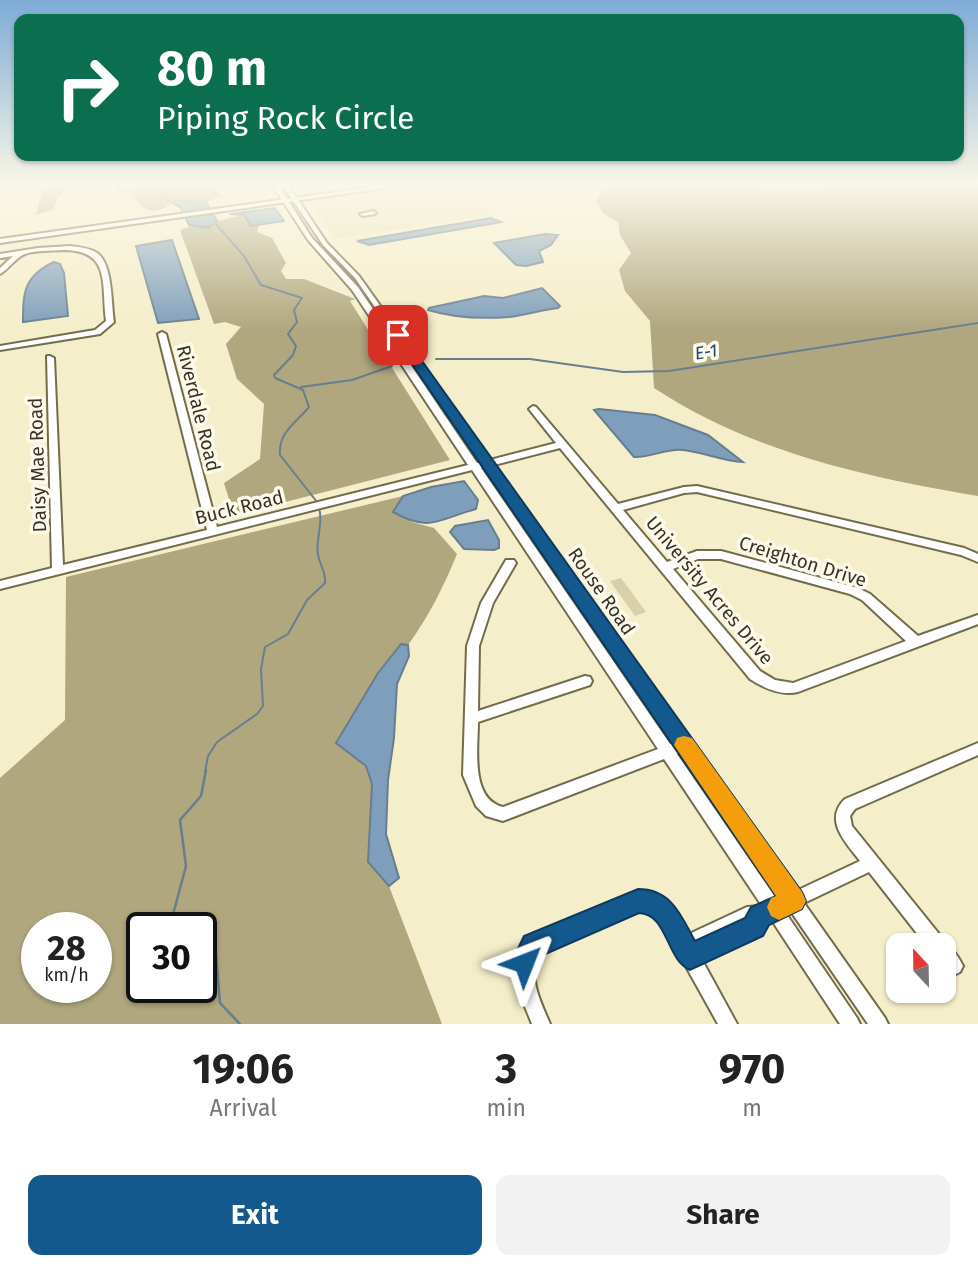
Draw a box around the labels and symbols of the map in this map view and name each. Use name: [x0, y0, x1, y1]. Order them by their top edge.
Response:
pin: [368, 305, 428, 365]
water label: E-1: [693, 339, 719, 365]
street label: Riverdale Road: [172, 343, 225, 474]
street label: Daisy Mae Road: [24, 397, 51, 533]
street label: Buck Road: [193, 485, 286, 530]
street label: University Acres Drive: [641, 511, 778, 669]
street label: Creighton Drive: [736, 531, 869, 592]
street label: Rouse Road: [563, 543, 640, 639]
speed limit sign: 30: [126, 912, 217, 1003]
position arrow: [487, 926, 561, 1000]
north arrow: [886, 933, 956, 1003]

